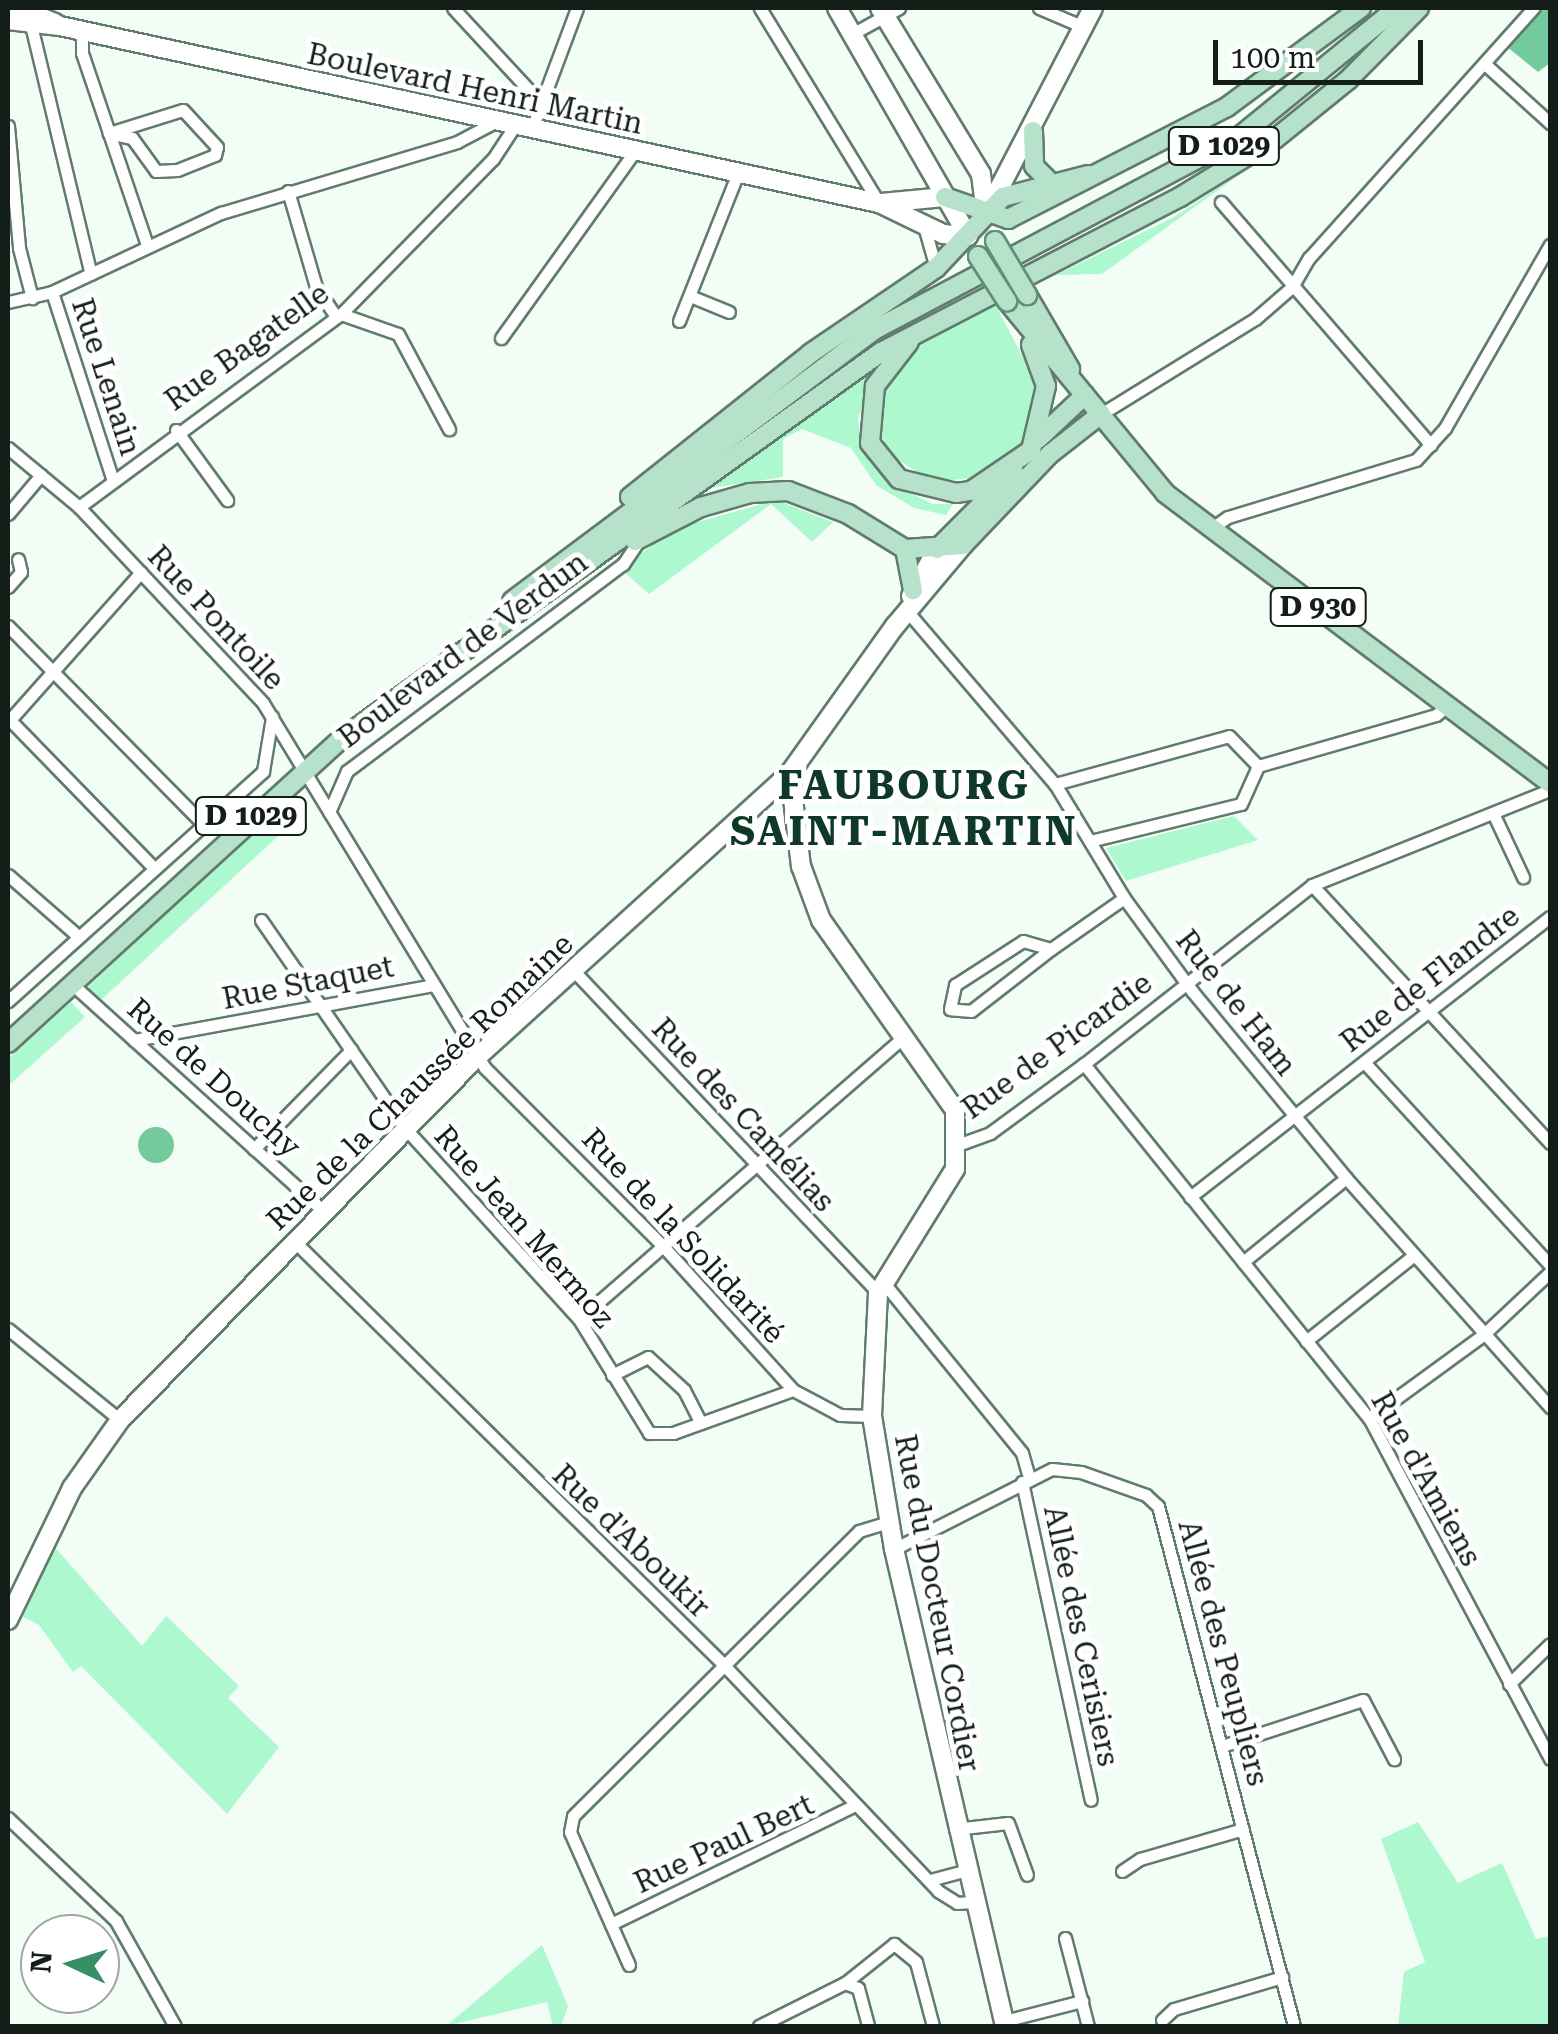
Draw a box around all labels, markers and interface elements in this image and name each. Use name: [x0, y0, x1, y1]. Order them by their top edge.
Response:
scale bar: [1218, 20, 1428, 82]
street label: Boulevard Henri Martin: [304, 36, 646, 142]
text: 100 m: [1230, 40, 1315, 75]
road number: D 1029: [1166, 123, 1282, 169]
street label: Rue Bagatelle: [158, 275, 336, 419]
street label: Rue Lenain: [64, 294, 148, 460]
street label: Rue Pontoile: [140, 538, 292, 698]
street label: Boulevard de Verdun: [331, 544, 595, 756]
road number: D 930: [1268, 584, 1368, 630]
district label: FAUBOURG SAINT-MARTIN: [730, 762, 1078, 856]
road number: D 1029: [194, 793, 308, 839]
street label: Rue de Flandre: [1333, 898, 1527, 1060]
street label: Rue de Ham: [1168, 923, 1304, 1083]
street label: Rue de la Chaussée Romaine: [259, 926, 581, 1238]
street label: Rue Staquet: [219, 949, 397, 1017]
street label: Rue de Picardie: [955, 965, 1159, 1127]
street label: Rue de Douchy: [120, 991, 308, 1165]
street label: Rue des Camélias: [644, 1011, 842, 1219]
street label: Rue Jean Mermoz: [426, 1119, 622, 1335]
street label: Rue de la Solidarité: [574, 1121, 792, 1351]
street label: Rue d'Amiens: [1363, 1386, 1489, 1572]
street label: Rue du Docteur Cordier: [887, 1431, 987, 1775]
street label: Rue d'Aboukir: [545, 1457, 717, 1625]
street label: Allée des Cerisiers: [1036, 1503, 1126, 1769]
street label: Allée des Peupliers: [1170, 1516, 1276, 1790]
street label: Rue Paul Bert: [629, 1787, 819, 1901]
north arrow: [20, 1914, 120, 2014]
text: N: [24, 1950, 59, 1974]

